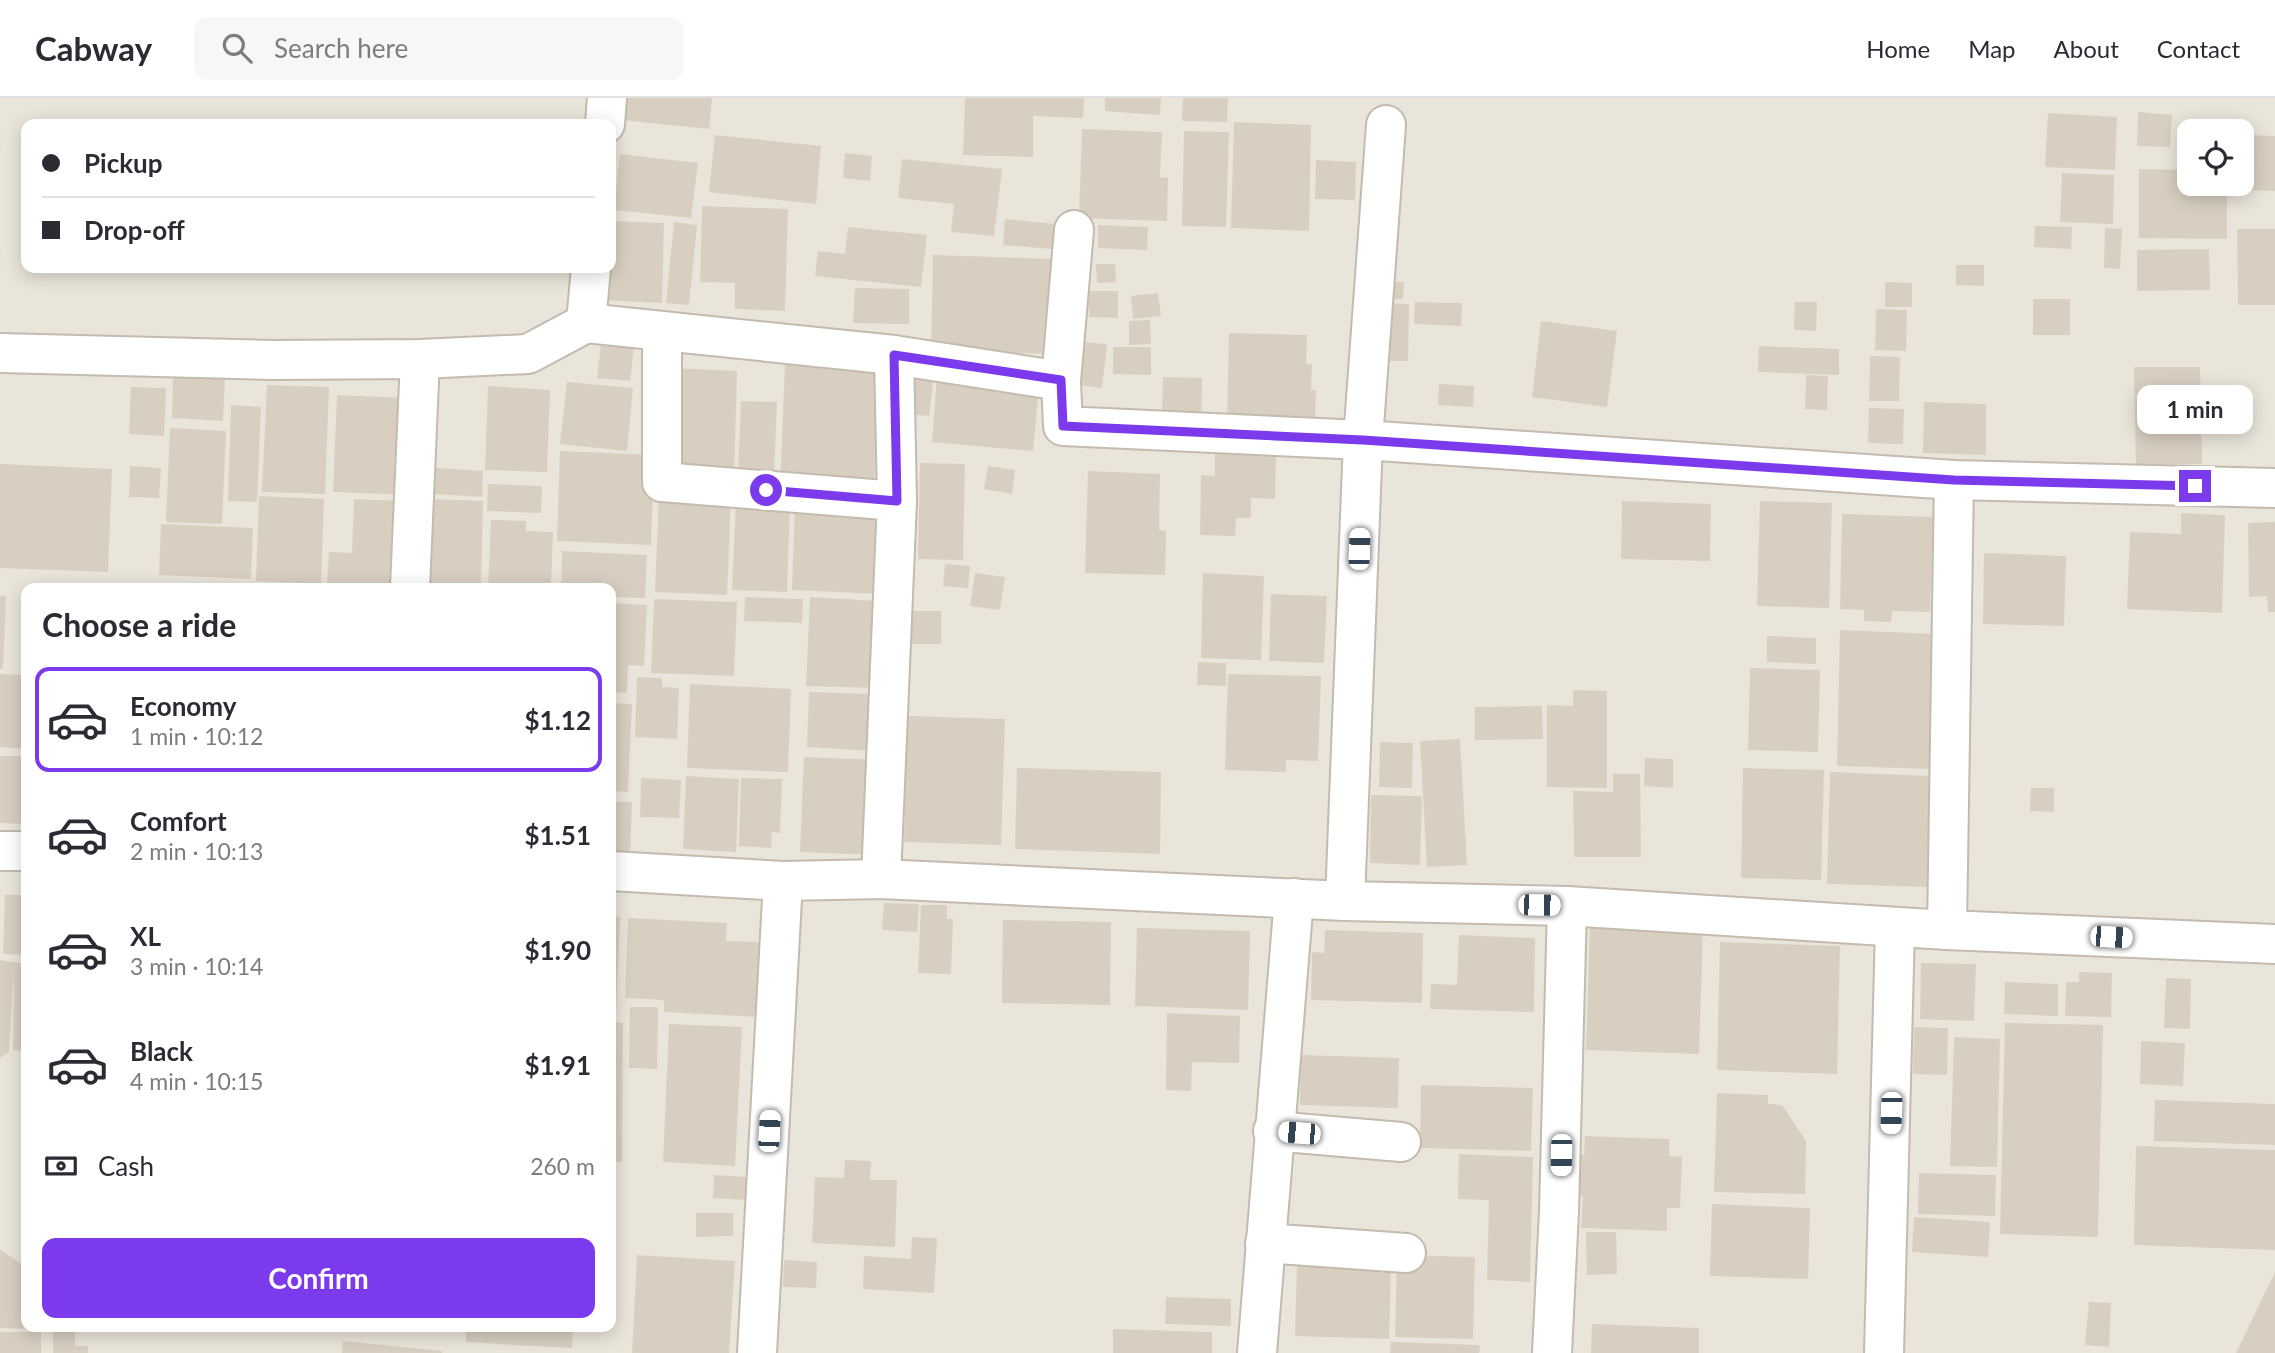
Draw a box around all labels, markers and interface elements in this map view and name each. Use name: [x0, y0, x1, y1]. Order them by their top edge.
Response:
search box: [194, 17, 684, 80]
text: Cabway: [35, 28, 152, 68]
icon: search: [218, 29, 256, 67]
text: Search here: [274, 32, 408, 64]
text: Home: [1866, 34, 1930, 63]
text: Map: [1968, 34, 2016, 63]
text: About: [2054, 34, 2119, 63]
text: Contact: [2157, 34, 2240, 63]
map controls: [2177, 119, 2254, 196]
button: locate: [2177, 119, 2254, 196]
text: Pickup: [84, 147, 163, 179]
text: Drop-off: [84, 214, 185, 246]
callout: 1 min: [2137, 384, 2253, 434]
text: 1 min: [2166, 395, 2224, 423]
route end: [2179, 470, 2211, 502]
route start: [750, 474, 782, 506]
car: [1348, 528, 1371, 570]
text: Choose a ride: [42, 605, 236, 644]
icon: car: [46, 688, 109, 751]
text: Economy: [130, 690, 236, 722]
text: $1.12: [525, 704, 591, 736]
text: 1 min · 10:12: [130, 722, 263, 750]
icon: car: [46, 803, 109, 866]
text: Comfort: [130, 805, 227, 837]
text: $1.51: [525, 819, 591, 851]
text: 2 min · 10:13: [130, 837, 263, 865]
car: [1518, 894, 1561, 916]
icon: car: [46, 918, 109, 981]
text: XL: [130, 920, 161, 952]
car: [2090, 925, 2133, 949]
text: $1.90: [525, 934, 591, 966]
text: 3 min · 10:14: [130, 952, 263, 980]
icon: car: [46, 1033, 109, 1096]
text: Black: [130, 1035, 193, 1067]
text: $1.91: [525, 1049, 591, 1081]
text: 4 min · 10:15: [130, 1067, 263, 1095]
car: [1880, 1092, 1903, 1134]
car: [758, 1109, 781, 1153]
car: [1278, 1121, 1321, 1145]
car: [1551, 1134, 1572, 1176]
icon: cash: [42, 1147, 80, 1185]
text: Cash: [98, 1150, 154, 1182]
text: 260 m: [530, 1152, 595, 1180]
button: Confirm: [42, 1238, 595, 1318]

